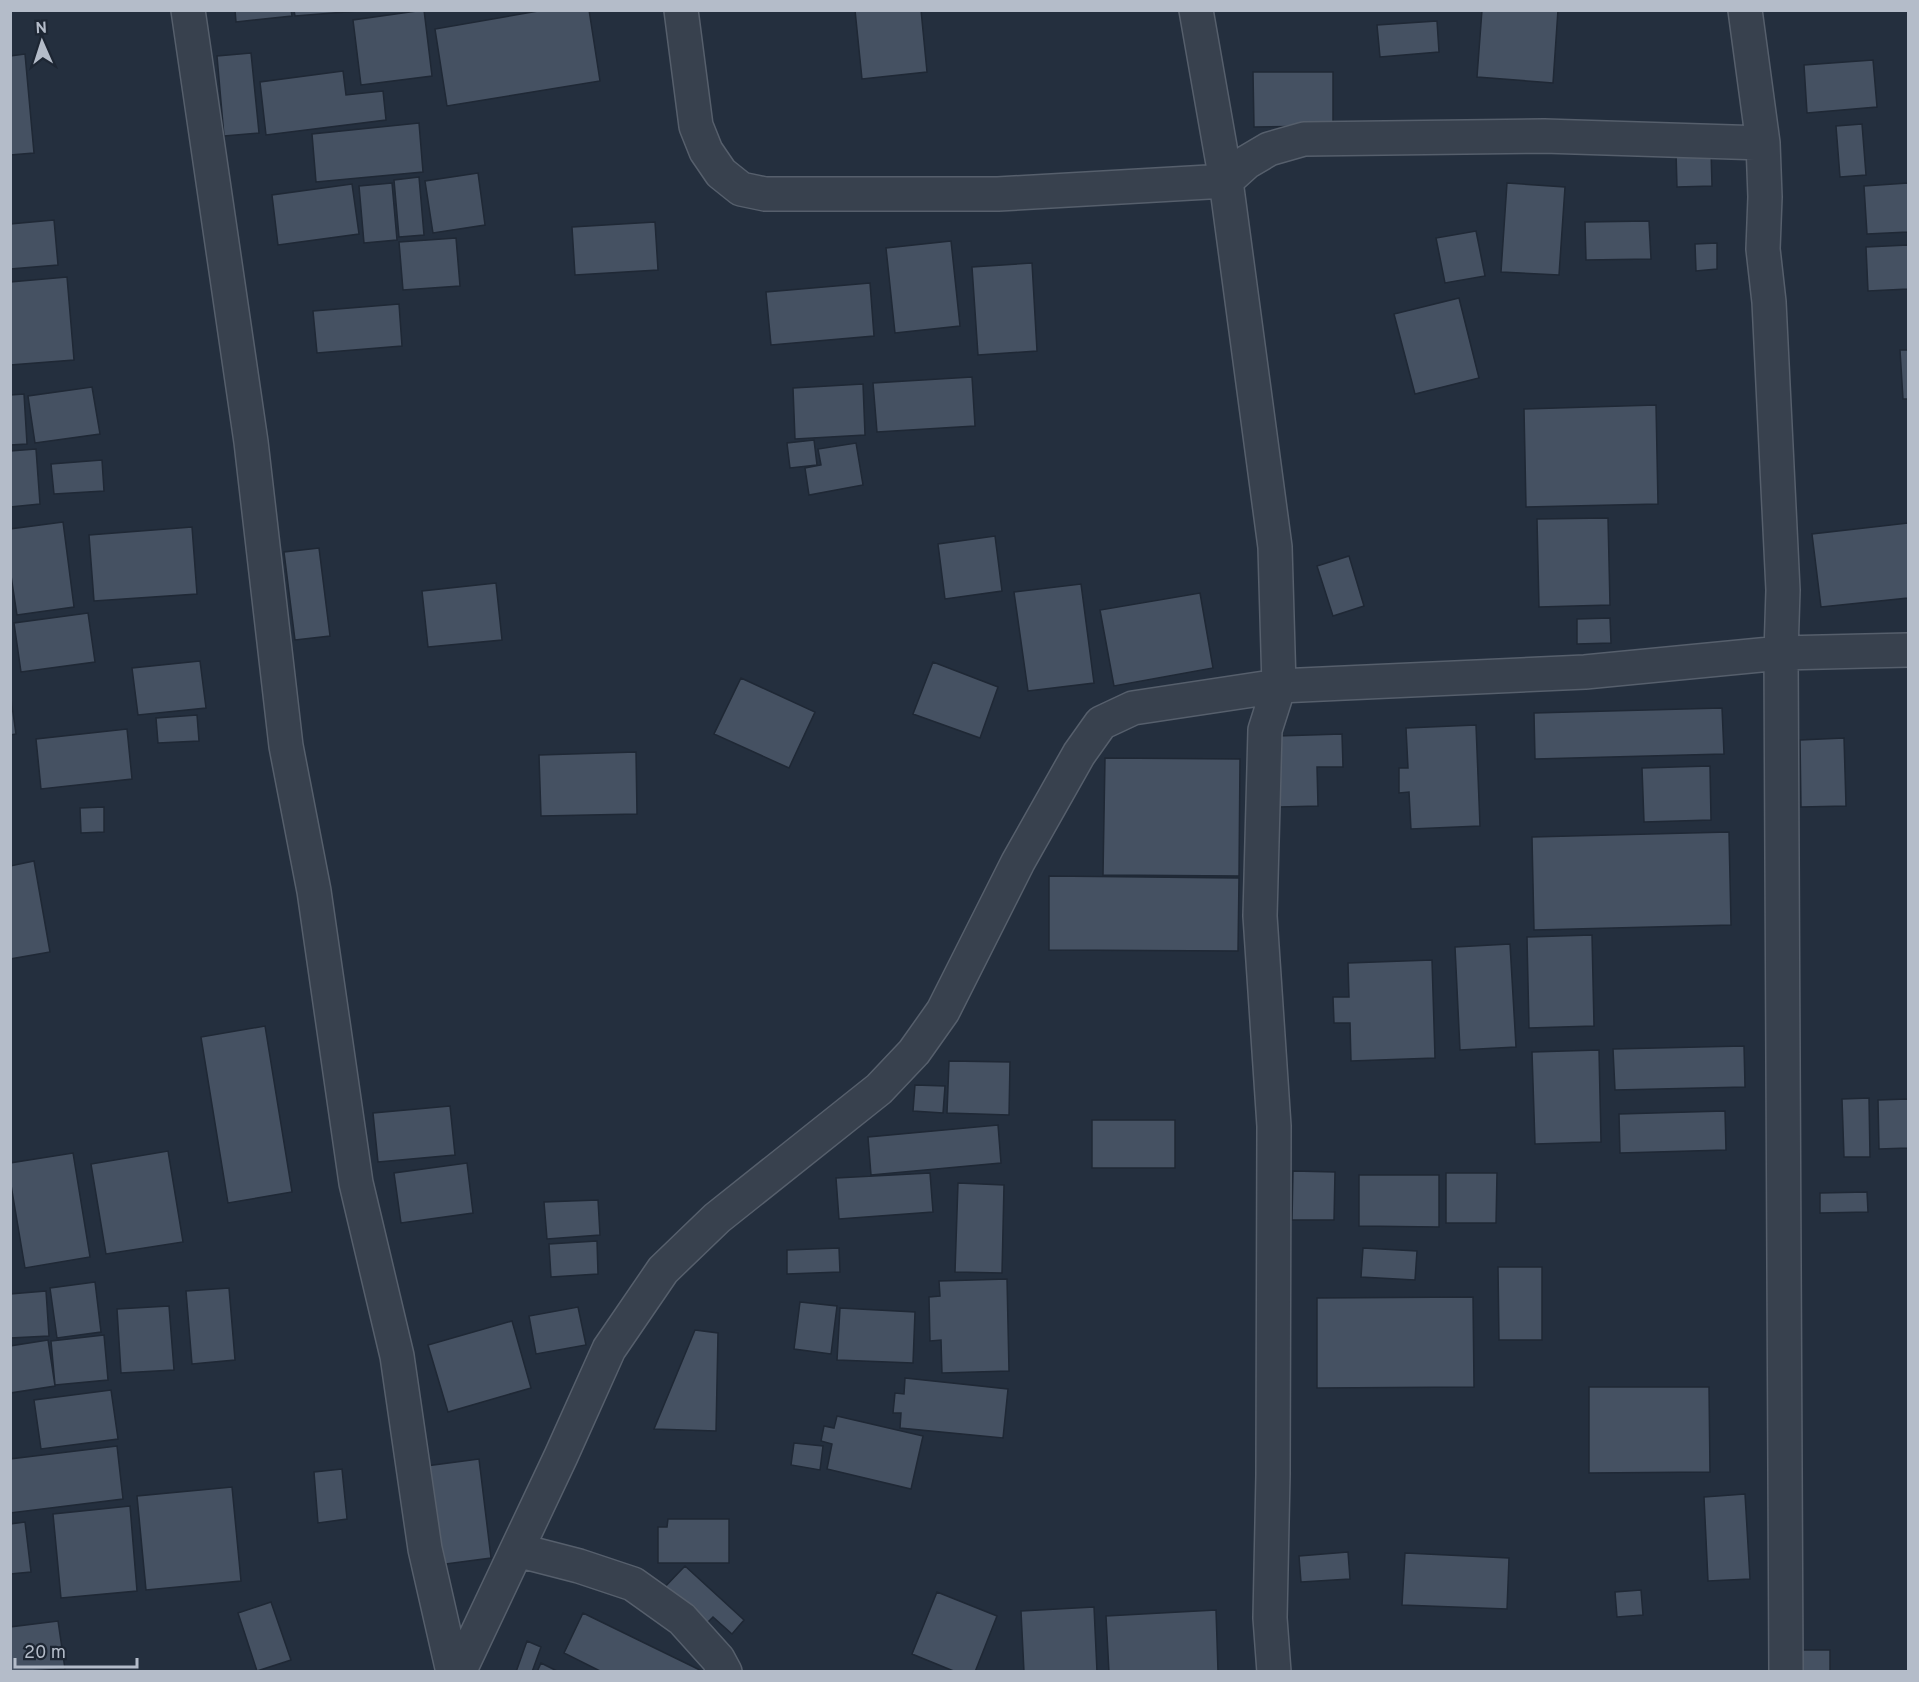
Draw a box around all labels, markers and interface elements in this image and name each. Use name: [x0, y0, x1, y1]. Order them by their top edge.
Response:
north arrow: [12, 12, 72, 72]
text: N: [35, 19, 48, 39]
scale bar: [15, 1631, 136, 1669]
text: 20 m: [24, 1642, 66, 1665]

